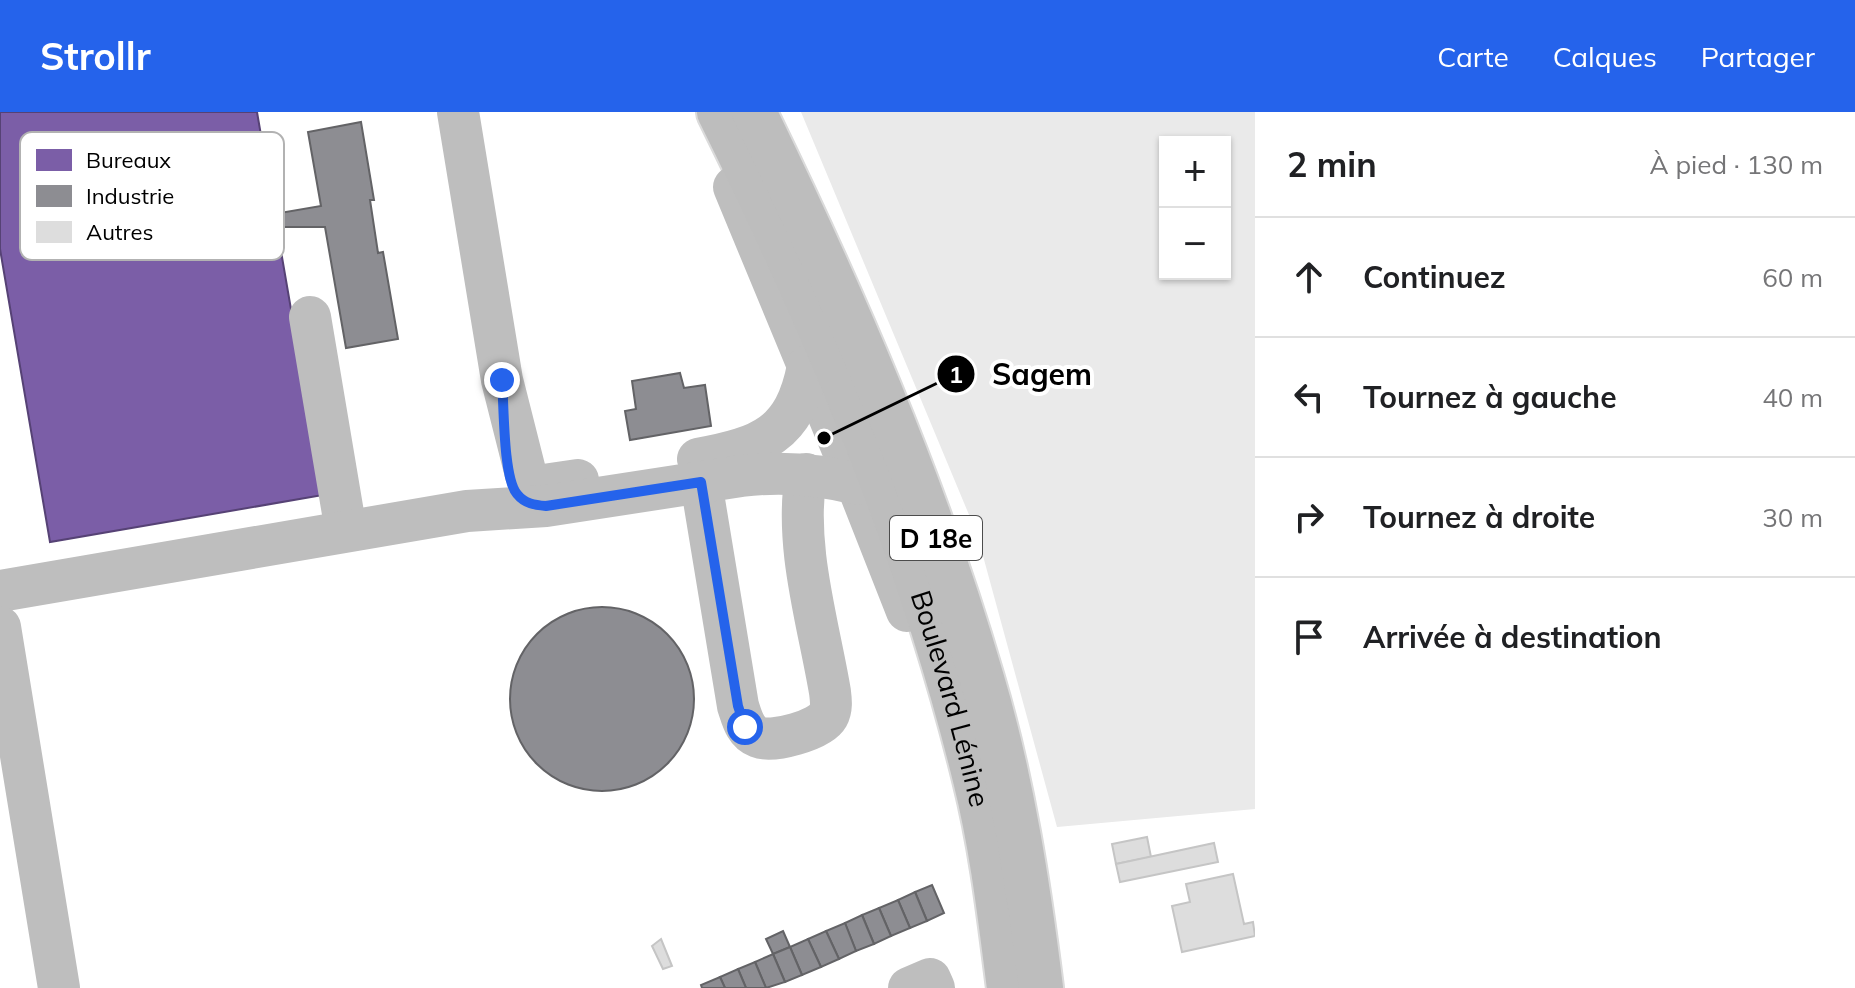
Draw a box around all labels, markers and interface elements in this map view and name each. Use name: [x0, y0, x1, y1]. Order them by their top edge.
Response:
text: Strollr: [40, 32, 151, 80]
text: Carte: [1437, 39, 1509, 74]
text: Calques: [1553, 39, 1657, 74]
text: Partager: [1701, 39, 1815, 74]
legend: [20, 132, 284, 260]
map controls: [1159, 136, 1231, 280]
button: +: [1159, 136, 1231, 208]
text: 2 min: [1287, 143, 1377, 186]
text: Bureaux: [86, 146, 171, 174]
text: À pied · 130 m: [1650, 148, 1823, 181]
text: Industrie: [86, 182, 174, 210]
button: −: [1159, 208, 1231, 280]
text: Autres: [86, 218, 153, 246]
icon: ahead: [1287, 255, 1331, 299]
text: Continuez: [1363, 258, 1506, 296]
text: 60 m: [1762, 261, 1823, 294]
callout: Sagem: [936, 347, 1108, 401]
text: Sagem: [992, 355, 1092, 393]
text: 1: [949, 359, 963, 389]
route end: [484, 362, 520, 398]
icon: left: [1287, 375, 1331, 419]
text: Tournez à gauche: [1363, 378, 1617, 416]
text: 40 m: [1762, 381, 1823, 414]
icon: right: [1287, 495, 1331, 539]
text: Tournez à droite: [1363, 498, 1595, 536]
text: 30 m: [1762, 501, 1823, 534]
road number: D 18e: [890, 516, 982, 560]
street label: Boulevard Lénine: [904, 586, 998, 810]
icon: arrive: [1287, 615, 1331, 659]
text: Arrivée à destination: [1363, 618, 1662, 656]
route start: [727, 709, 763, 745]

